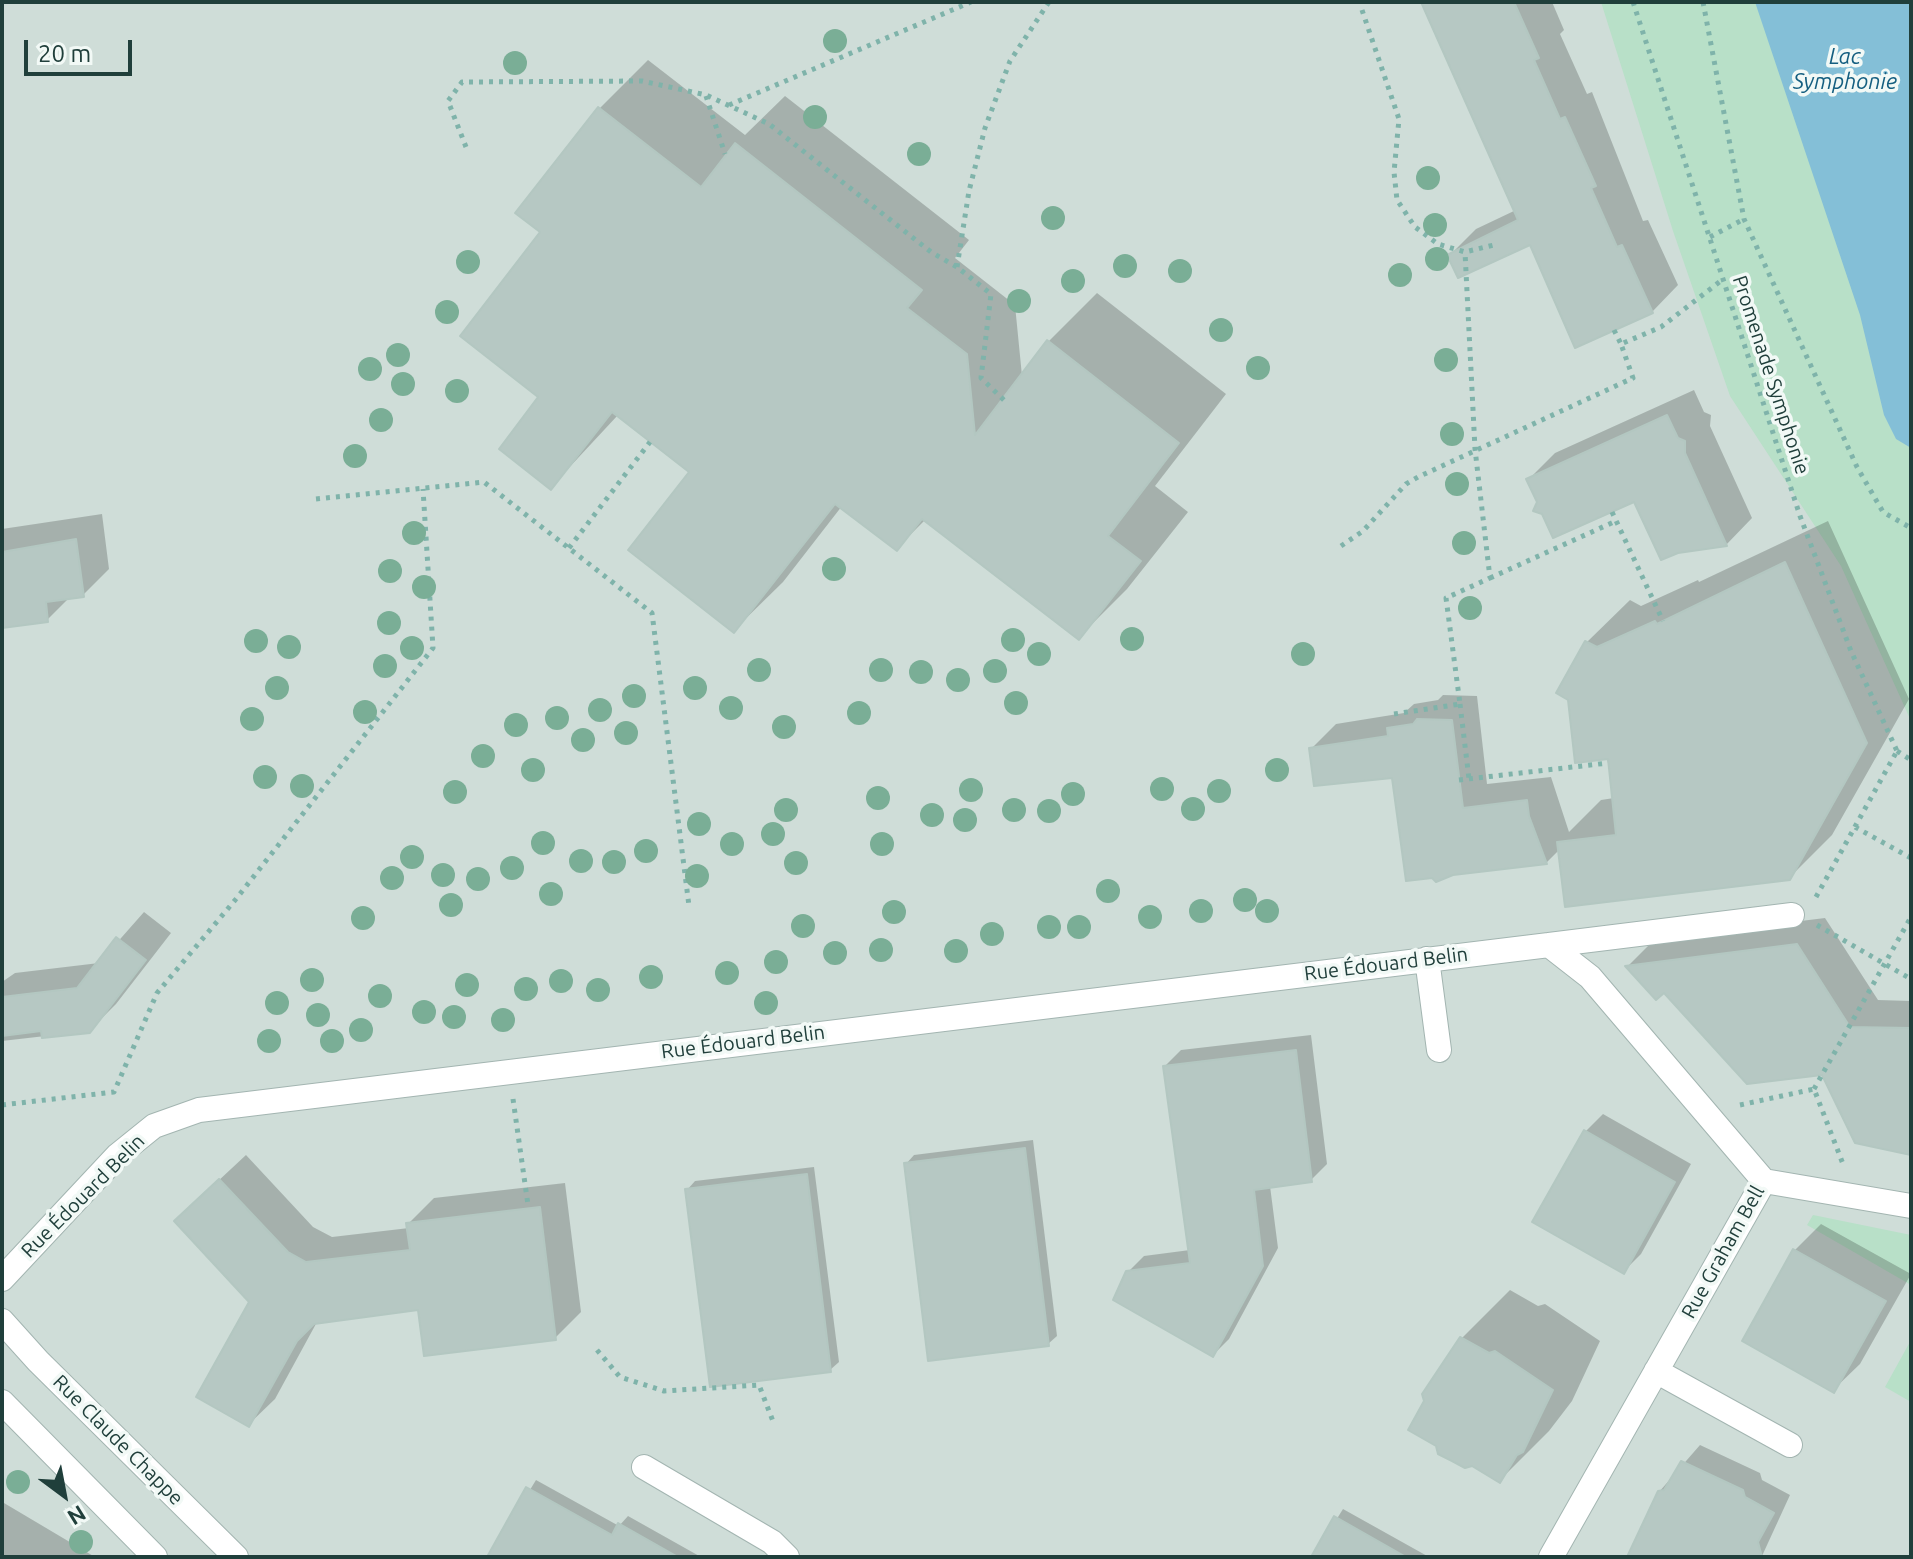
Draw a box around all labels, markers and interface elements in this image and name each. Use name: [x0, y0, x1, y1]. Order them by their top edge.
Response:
scale bar: [28, 24, 136, 74]
text: 20 m: [38, 40, 91, 67]
water label: Lac Symphonie: [1793, 44, 1897, 96]
street label: Promenade Symphonie: [1727, 272, 1815, 478]
street label: Rue Édouard Belin: [1303, 942, 1469, 986]
street label: Rue Édouard Belin: [660, 1020, 826, 1064]
street label: Rue Édouard Belin: [16, 1129, 150, 1263]
street label: Rue Graham Bell: [1677, 1181, 1769, 1323]
street label: Rue Claude Chappe: [48, 1370, 188, 1510]
north arrow: [24, 1455, 104, 1535]
text: N: [63, 1501, 91, 1531]

